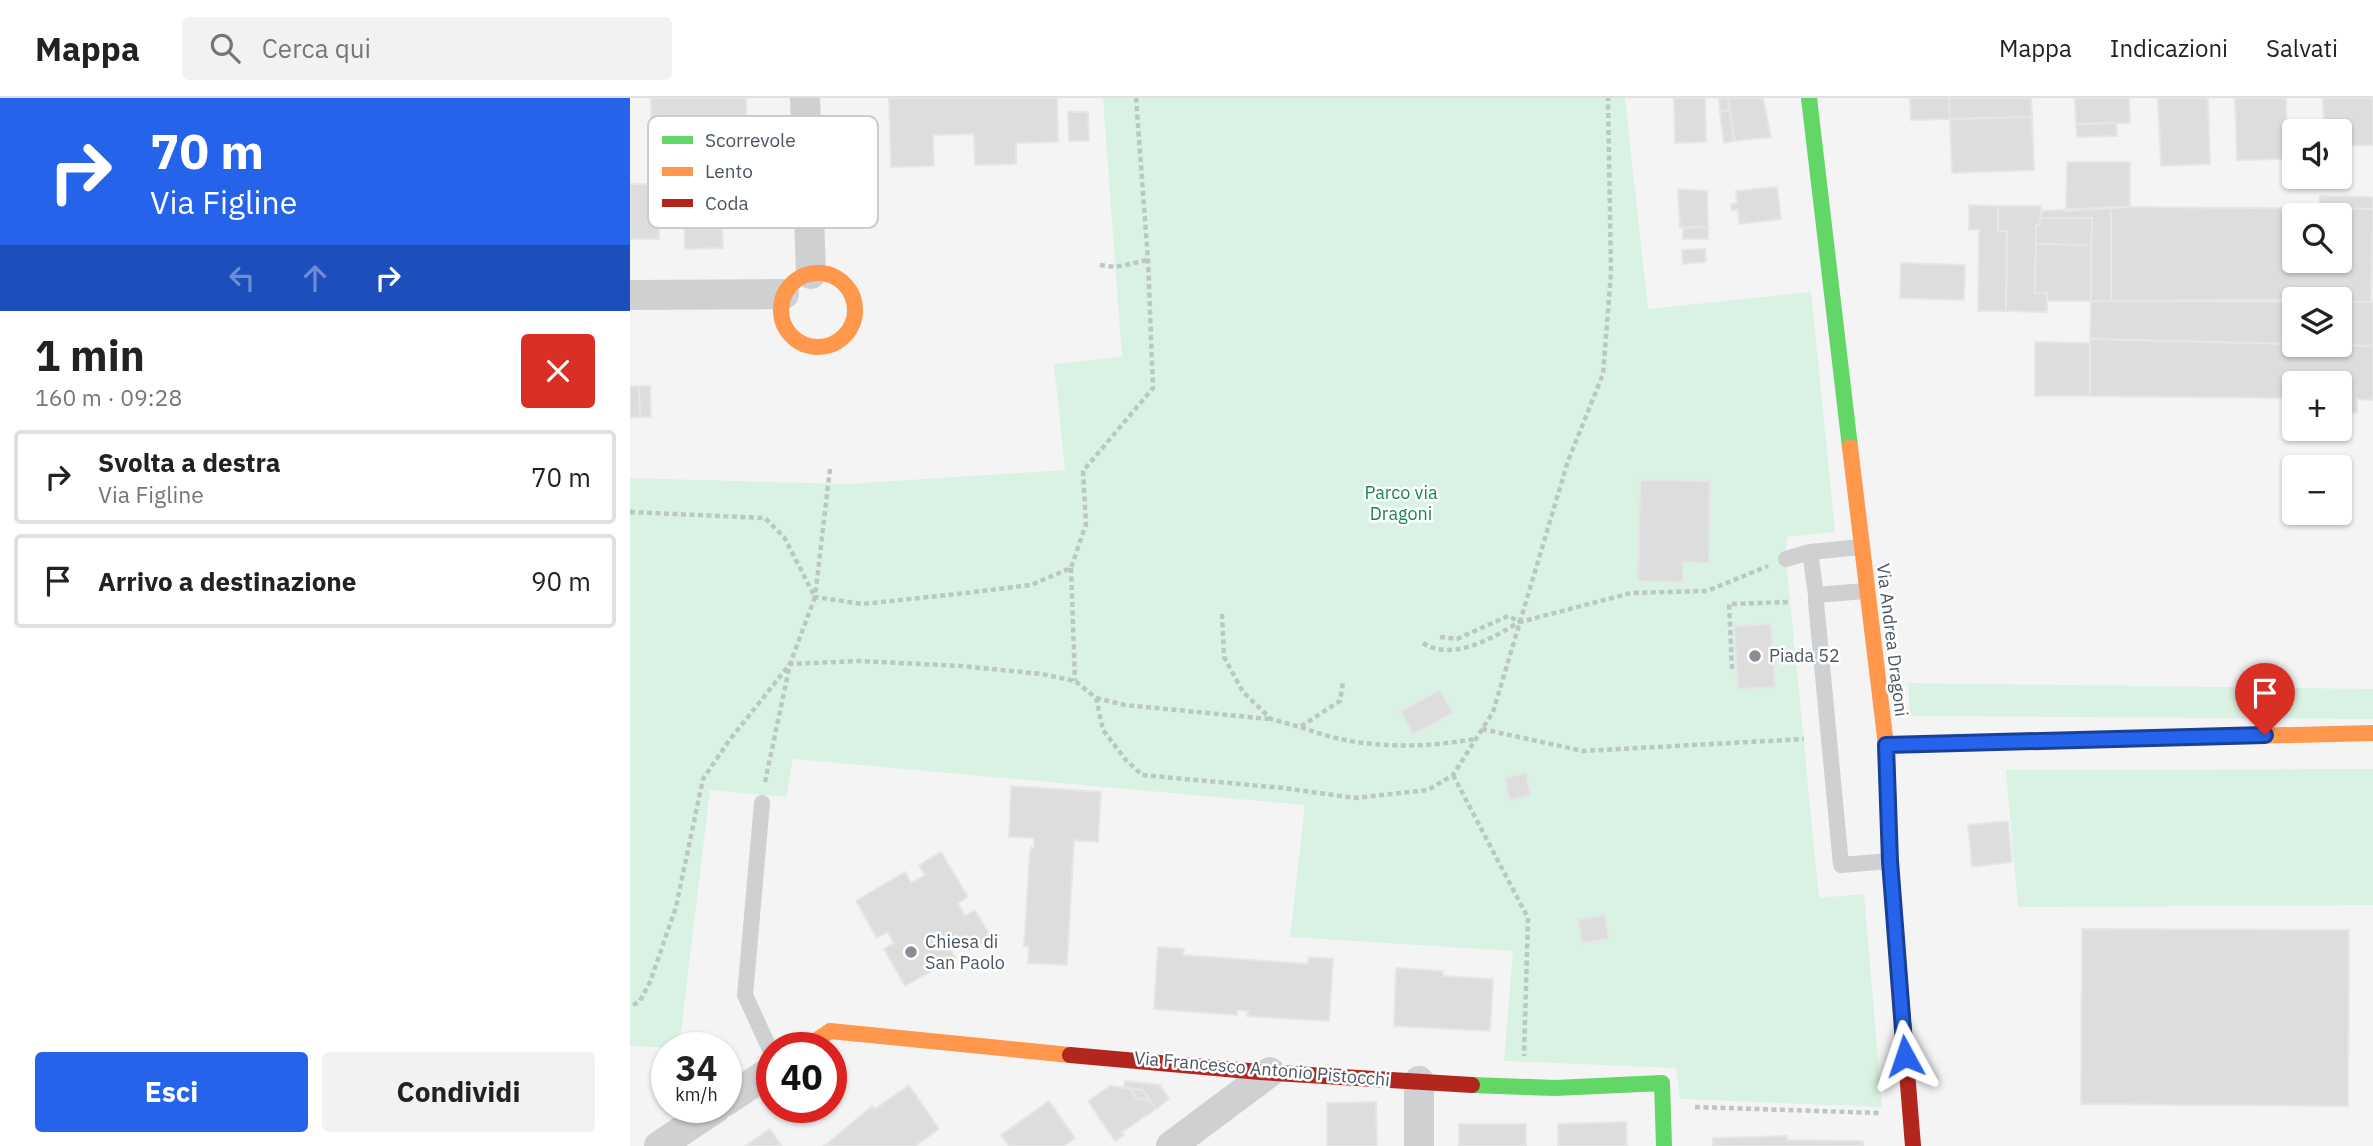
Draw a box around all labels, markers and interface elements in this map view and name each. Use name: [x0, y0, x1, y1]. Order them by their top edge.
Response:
search box: [182, 17, 672, 80]
text: Mappa: [35, 27, 140, 70]
icon: search: [206, 29, 244, 67]
text: Cerca qui: [262, 31, 371, 65]
text: Mappa: [1999, 32, 2072, 64]
text: Indicazioni: [2110, 32, 2228, 64]
text: Salvati: [2266, 32, 2338, 64]
legend: [648, 116, 878, 228]
text: 70 m: [150, 119, 264, 182]
map controls: [2282, 119, 2352, 525]
button: sound: [2282, 119, 2352, 189]
icon: right: [35, 126, 126, 217]
text: Scorrevole: [705, 128, 796, 152]
text: Lento: [705, 159, 753, 183]
text: Via Figline: [150, 181, 297, 223]
text: Coda: [705, 191, 749, 215]
button: search: [2282, 203, 2352, 273]
icon: left: [223, 259, 261, 297]
icon: ahead: [296, 259, 334, 297]
icon: right: [369, 259, 407, 297]
button: layers: [2282, 287, 2352, 357]
text: 1 min: [35, 328, 145, 383]
button: close: [521, 334, 595, 408]
button: +: [2282, 371, 2352, 441]
text: 160 m · 09:28: [35, 382, 182, 412]
text: Svolta a destra: [98, 445, 280, 479]
button: −: [2282, 455, 2352, 525]
icon: right: [39, 458, 77, 496]
text: 70 m: [531, 460, 591, 494]
text: Via Figline: [98, 479, 204, 509]
park label: Parco via Dragoni: [1364, 481, 1438, 525]
icon: arrive: [39, 562, 77, 600]
street label: Via Andrea Dragoni: [1872, 562, 1913, 718]
text: Arrivo a destinazione: [98, 564, 356, 598]
text: 90 m: [531, 564, 591, 598]
place label: Piada 52: [1769, 644, 1840, 667]
marker: Piada 52: [1747, 648, 1763, 664]
pin: [2235, 663, 2295, 735]
icon: arrive: [2246, 674, 2284, 712]
place label: Chiesa di San Paolo: [925, 930, 1005, 974]
marker: Chiesa di San Paolo: [903, 944, 919, 960]
position arrow: [1868, 1019, 1942, 1093]
speed limit sign: 40: [756, 1032, 847, 1123]
text: 34: [675, 1045, 718, 1091]
street label: Via Francesco Antonio Pistocchi: [1133, 1046, 1391, 1091]
button: Esci: [35, 1052, 308, 1132]
button: Condividi: [322, 1052, 595, 1132]
text: km/h: [675, 1083, 718, 1106]

